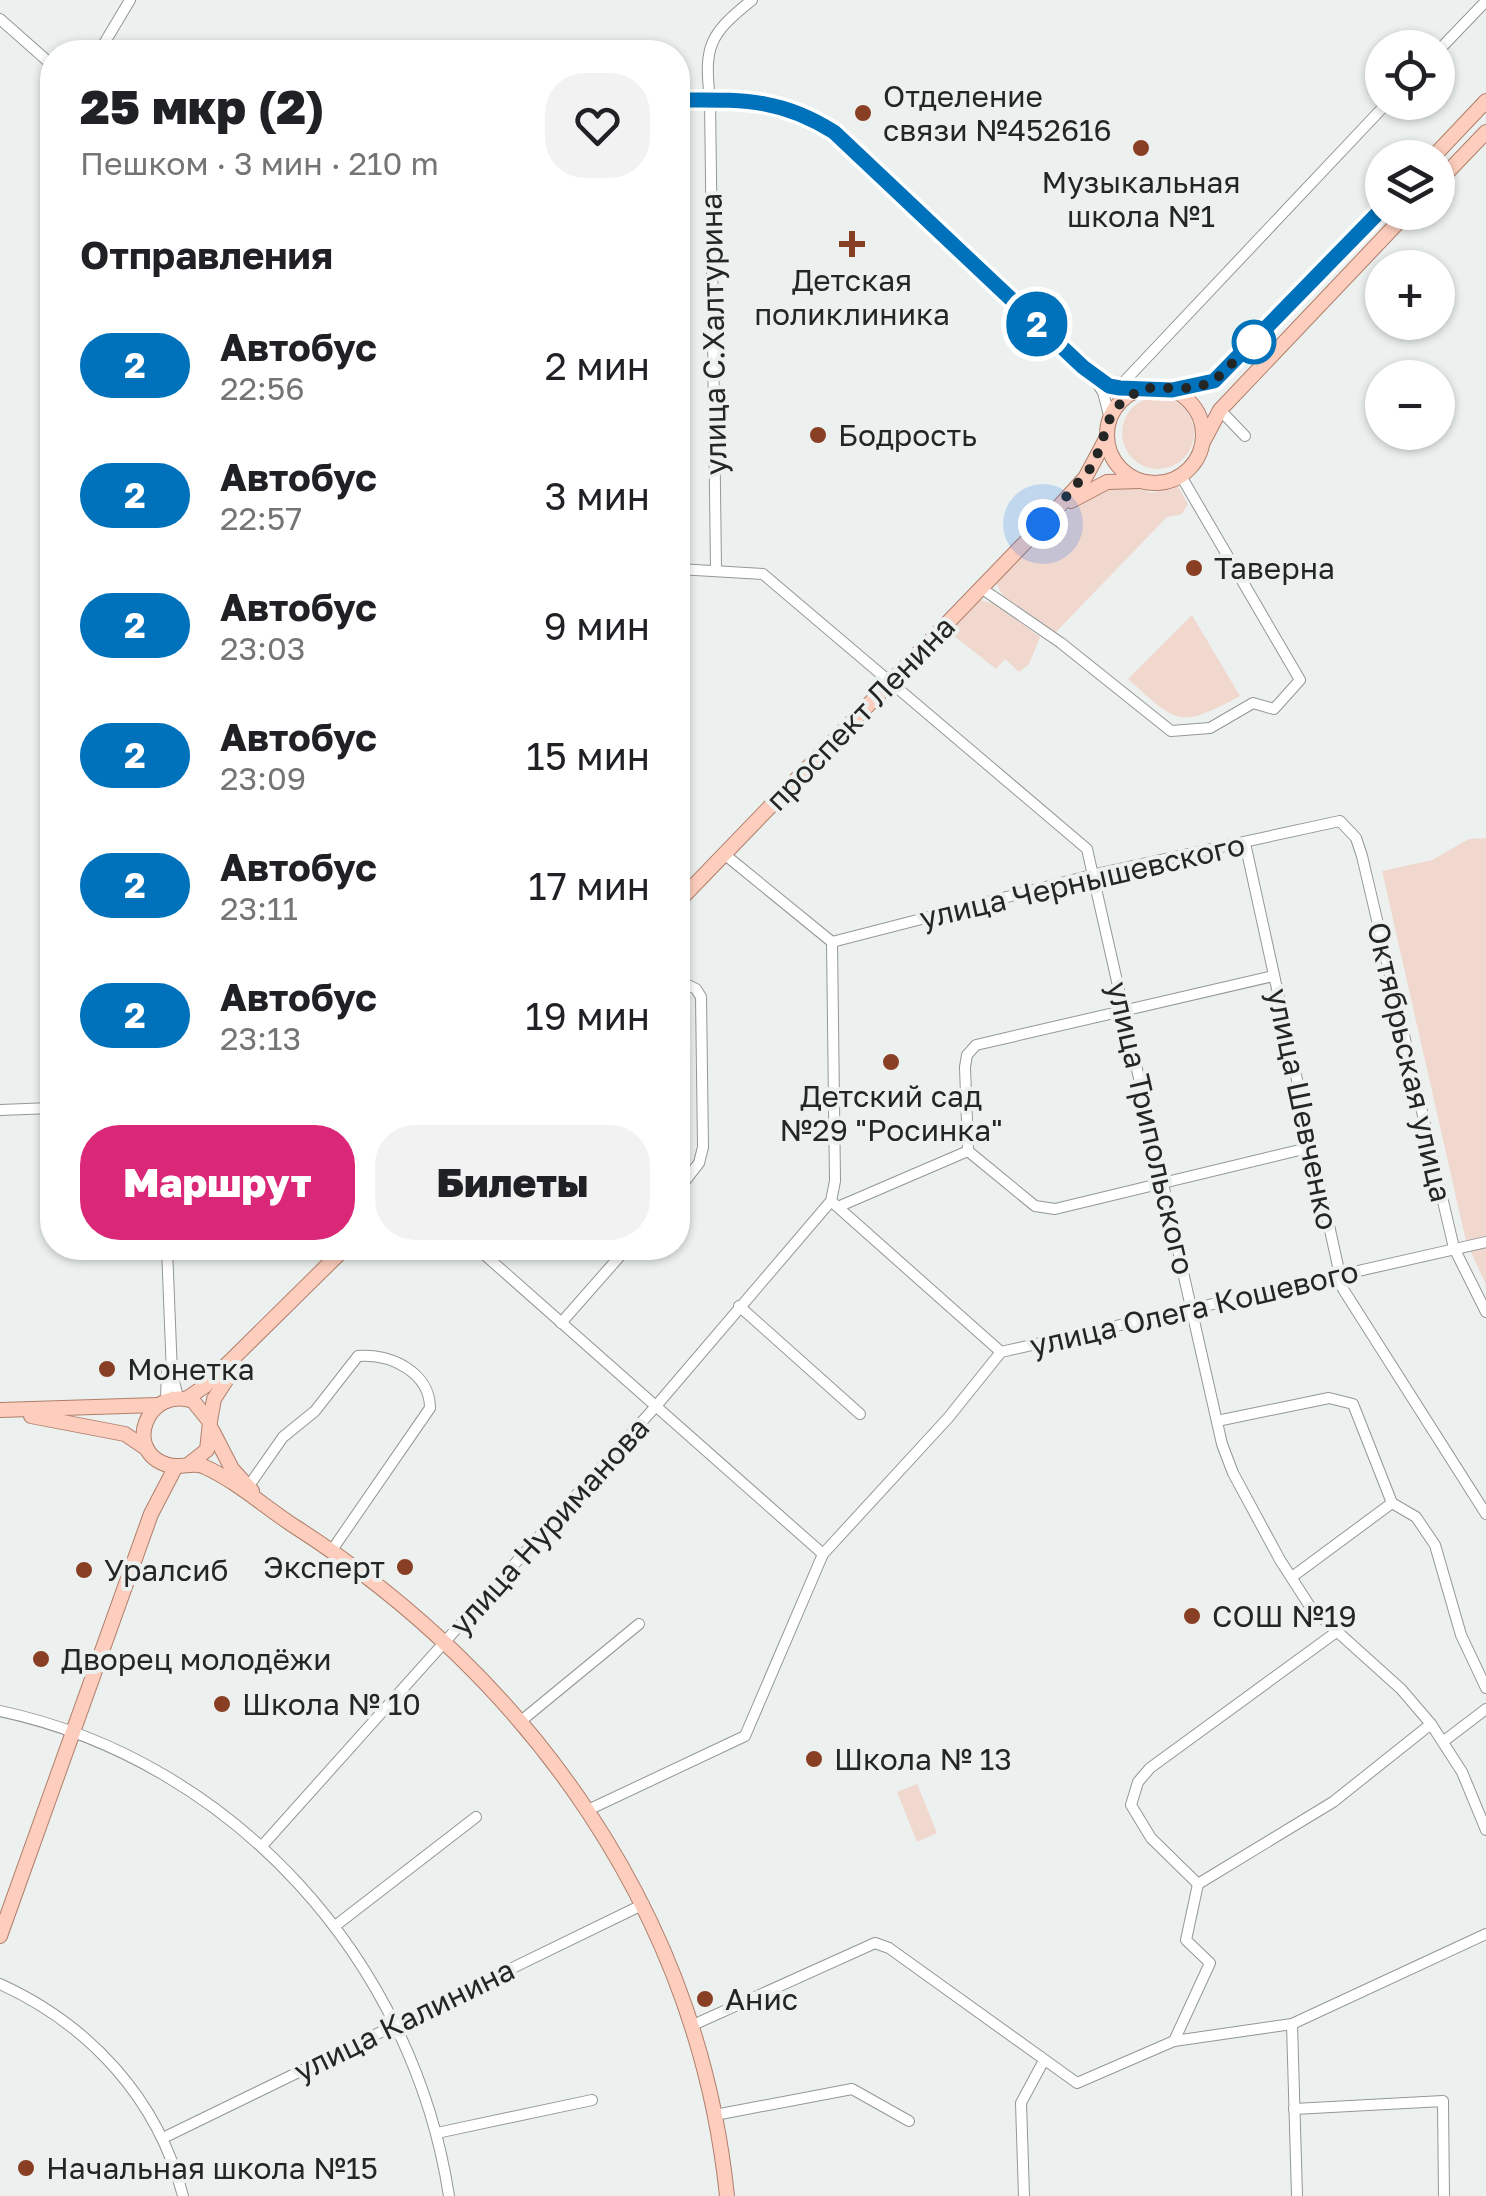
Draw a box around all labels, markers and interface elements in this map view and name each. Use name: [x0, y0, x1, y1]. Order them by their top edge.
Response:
map controls: [1365, 30, 1455, 450]
button: locate: [1365, 30, 1455, 120]
button: heart: [545, 73, 650, 178]
text: 25 мкр (2): [80, 77, 324, 135]
place label: Отделение связи №452616: [883, 78, 1112, 148]
marker: Отделение связи №452616: [852, 102, 874, 124]
marker: Музыкальная школа №1: [1130, 137, 1152, 159]
button: layers: [1365, 140, 1455, 230]
text: Пешком · 3 мин · 210 m: [80, 144, 439, 182]
place label: Музыкальная школа №1: [1041, 164, 1241, 234]
street label: улица С.Халтурина: [693, 193, 733, 475]
marker: Детская поликлиника: [839, 231, 865, 257]
text: Отправления: [80, 232, 333, 277]
button: +: [1365, 250, 1455, 340]
place label: Детская поликлиника: [754, 262, 950, 332]
line badge: 2: [1004, 292, 1070, 356]
text: 2: [1026, 303, 1048, 345]
unlabelled marker: [1233, 321, 1275, 363]
text: Автобус: [220, 324, 377, 369]
text: 2 мин: [545, 343, 650, 388]
text: 2: [124, 344, 146, 386]
button: −: [1365, 360, 1455, 450]
text: 22:56: [220, 369, 305, 407]
place label: Бодрость: [838, 417, 977, 453]
marker: Бодрость: [807, 424, 829, 446]
text: Автобус: [220, 454, 377, 499]
text: 3 мин: [545, 473, 650, 518]
text: 2: [124, 474, 146, 516]
text: 22:57: [220, 499, 302, 537]
your location: [1018, 499, 1068, 549]
place label: Таверна: [1214, 550, 1335, 586]
marker: Таверна: [1183, 557, 1205, 579]
text: Автобус: [220, 584, 377, 629]
text: 9 мин: [544, 603, 650, 648]
text: 2: [124, 604, 146, 646]
street label: проспект Ленина: [758, 608, 962, 818]
text: 23:03: [220, 629, 305, 667]
text: Автобус: [220, 714, 377, 759]
text: 15 мин: [526, 733, 650, 778]
text: 2: [124, 734, 146, 776]
text: 23:09: [220, 759, 306, 797]
street label: улица Чернышевского: [916, 826, 1248, 936]
text: Автобус: [220, 844, 377, 889]
text: 17 мин: [528, 863, 650, 908]
text: 2: [124, 864, 146, 906]
text: 23:11: [220, 889, 298, 927]
street label: Октябрьская улица: [1360, 919, 1460, 1205]
text: Автобус: [220, 974, 377, 1019]
street label: улица Трипольского: [1100, 978, 1202, 1278]
street label: улица Шевченко: [1260, 985, 1346, 1233]
text: 19 мин: [525, 993, 650, 1038]
text: 2: [124, 994, 146, 1036]
text: 23:13: [220, 1019, 301, 1057]
marker: Детский сад №29 "Росинка": [880, 1051, 902, 1073]
place label: Детский сад №29 "Росинка": [779, 1078, 1003, 1148]
button: Маршрут: [80, 1125, 355, 1240]
button: Билеты: [375, 1125, 650, 1240]
street label: улица Олега Кошевого: [1026, 1253, 1362, 1363]
place label: Монетка: [127, 1351, 255, 1387]
marker: Монетка: [96, 1358, 118, 1380]
street label: улица Нуриманова: [442, 1410, 656, 1642]
place label: Эксперт: [263, 1549, 385, 1585]
place label: Уралсиб: [104, 1552, 228, 1588]
marker: Эксперт: [394, 1556, 416, 1578]
marker: Уралсиб: [73, 1559, 95, 1581]
place label: СОШ №19: [1212, 1598, 1357, 1634]
marker: СОШ №19: [1181, 1605, 1203, 1627]
place label: Дворец молодёжи: [61, 1641, 332, 1677]
marker: Дворец молодёжи: [30, 1648, 52, 1670]
place label: Школа № 10: [242, 1686, 421, 1722]
marker: Школа № 10: [211, 1693, 233, 1715]
place label: Школа № 13: [834, 1741, 1012, 1777]
marker: Школа № 13: [803, 1748, 825, 1770]
street label: улица Калинина: [288, 1951, 520, 2089]
place label: Анис: [725, 1981, 798, 2017]
marker: Анис: [694, 1988, 716, 2010]
place label: Начальная школа №15: [46, 2150, 378, 2186]
marker: Начальная школа №15: [15, 2157, 37, 2179]

